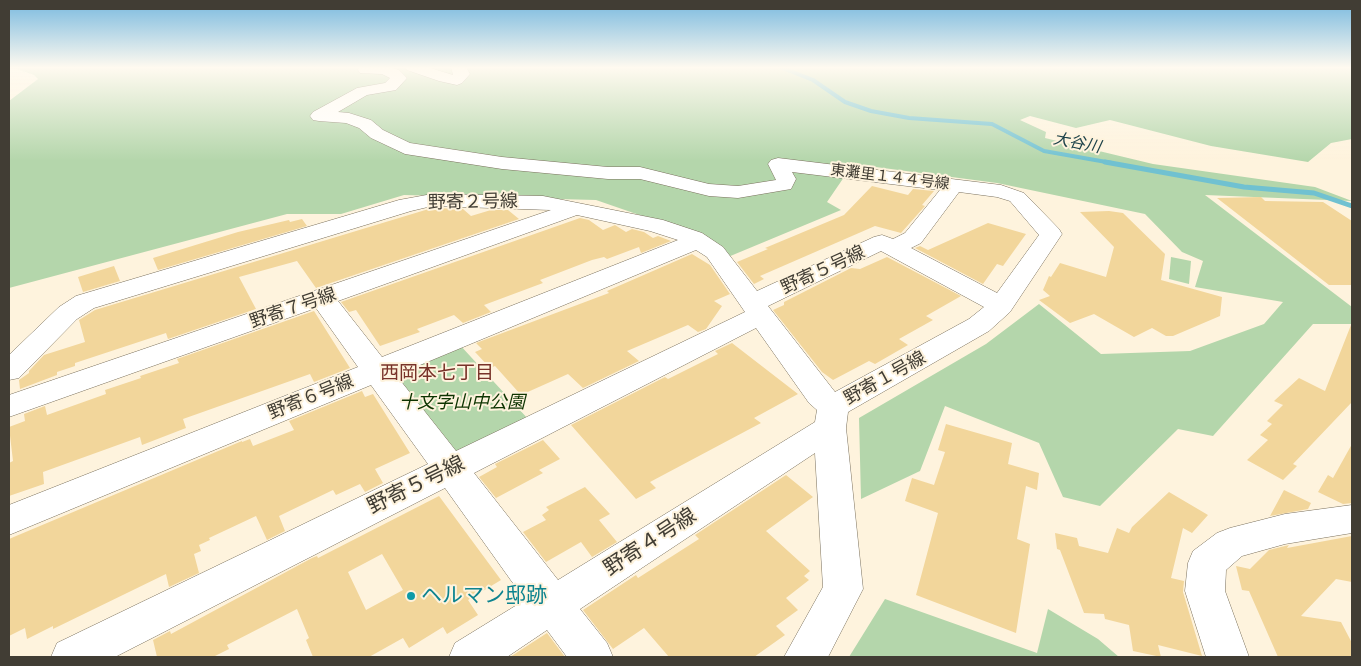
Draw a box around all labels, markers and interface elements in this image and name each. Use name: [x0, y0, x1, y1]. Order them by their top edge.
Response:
water label: 大谷川: [1052, 129, 1102, 157]
street label: 東灘里１４４号線: [829, 161, 951, 193]
street label: 野寄２号線: [428, 190, 518, 214]
street label: 野寄５号線: [778, 241, 868, 299]
street label: 野寄７号線: [247, 283, 339, 333]
street label: 野寄１号線: [840, 347, 930, 409]
district label: 西岡本七丁目: [380, 362, 494, 384]
street label: 野寄６号線: [265, 370, 357, 424]
park label: 十文字山中公園: [399, 391, 525, 413]
street label: 野寄５号線: [363, 451, 469, 519]
street label: 野寄４号線: [599, 503, 701, 581]
place label: ヘルマン邸跡: [421, 583, 547, 609]
marker: ヘルマン邸跡: [405, 590, 417, 602]

